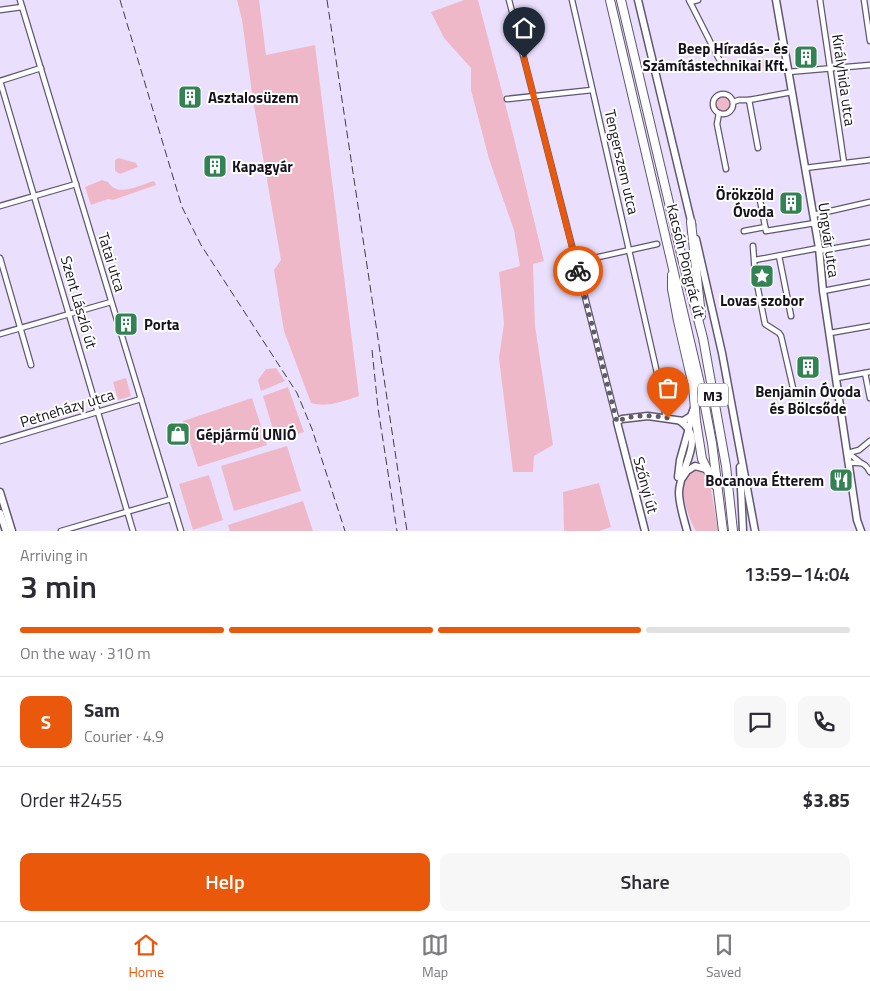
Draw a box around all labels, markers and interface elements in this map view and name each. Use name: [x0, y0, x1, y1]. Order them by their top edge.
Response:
pin: [503, 7, 545, 58]
icon: home: [510, 14, 538, 42]
street label: Királyhida utca: [826, 33, 862, 128]
place label: Beep Híradás- és Számítástechnikai Kft.: [642, 37, 788, 77]
building icon: Beep Híradás- és Számítástechnikai Kft.: [793, 44, 819, 70]
building icon: Asztalosüzem: [177, 84, 203, 110]
place label: Asztalosüzem: [208, 86, 299, 109]
street label: Tengerszem utca: [599, 107, 645, 217]
building icon: Kapagyár: [202, 153, 228, 179]
place label: Kapagyár: [232, 155, 293, 178]
place label: Örökzöld Óvoda: [716, 183, 774, 223]
building icon: Örökzöld Óvoda: [778, 190, 804, 216]
street label: Kacsóh Pongrác út: [661, 201, 712, 321]
street label: Ungvár utca: [812, 201, 846, 280]
street label: Tatai utca: [92, 230, 132, 295]
courier: [553, 246, 603, 296]
street label: Szent László út: [55, 253, 103, 352]
icon: bike: [564, 257, 592, 285]
place icon: Lovas szobor: [749, 263, 775, 289]
place label: Lovas szobor: [720, 289, 804, 312]
building icon: Porta: [113, 311, 139, 337]
place label: Porta: [144, 313, 180, 336]
building icon: Benjamin Óvoda és Bölcsőde: [795, 354, 821, 380]
pin: [647, 367, 689, 418]
icon: bag: [654, 374, 682, 402]
place label: Benjamin Óvoda és Bölcsőde: [755, 380, 861, 420]
street label: Petneházy utca: [17, 383, 117, 433]
road number: M3: [698, 384, 728, 406]
shop icon: Gépjármű UNIÓ: [165, 421, 191, 447]
place label: Gépjármű UNIÓ: [196, 423, 297, 446]
street label: Szőnyi út: [627, 454, 665, 517]
restaurant icon: Bocanova Étterem: [828, 467, 854, 493]
place label: Bocanova Étterem: [705, 469, 824, 492]
text: Arriving in: [20, 543, 88, 567]
text: 13:59–14:04: [744, 559, 850, 588]
text: 3 min: [20, 562, 97, 610]
text: On the way · 310 m: [20, 641, 151, 665]
text: Sam: [84, 695, 120, 724]
button: chat: [734, 696, 786, 748]
button: phone: [798, 696, 850, 748]
text: S: [41, 707, 51, 736]
text: Courier · 4.9: [84, 724, 164, 748]
text: Order #2455: [20, 785, 122, 814]
text: $3.85: [803, 785, 850, 814]
button: Help: [20, 853, 430, 911]
button: Share: [440, 853, 850, 911]
tab: Home: [128, 931, 164, 982]
tab: Map: [421, 931, 449, 982]
tab: Saved: [706, 931, 742, 982]

